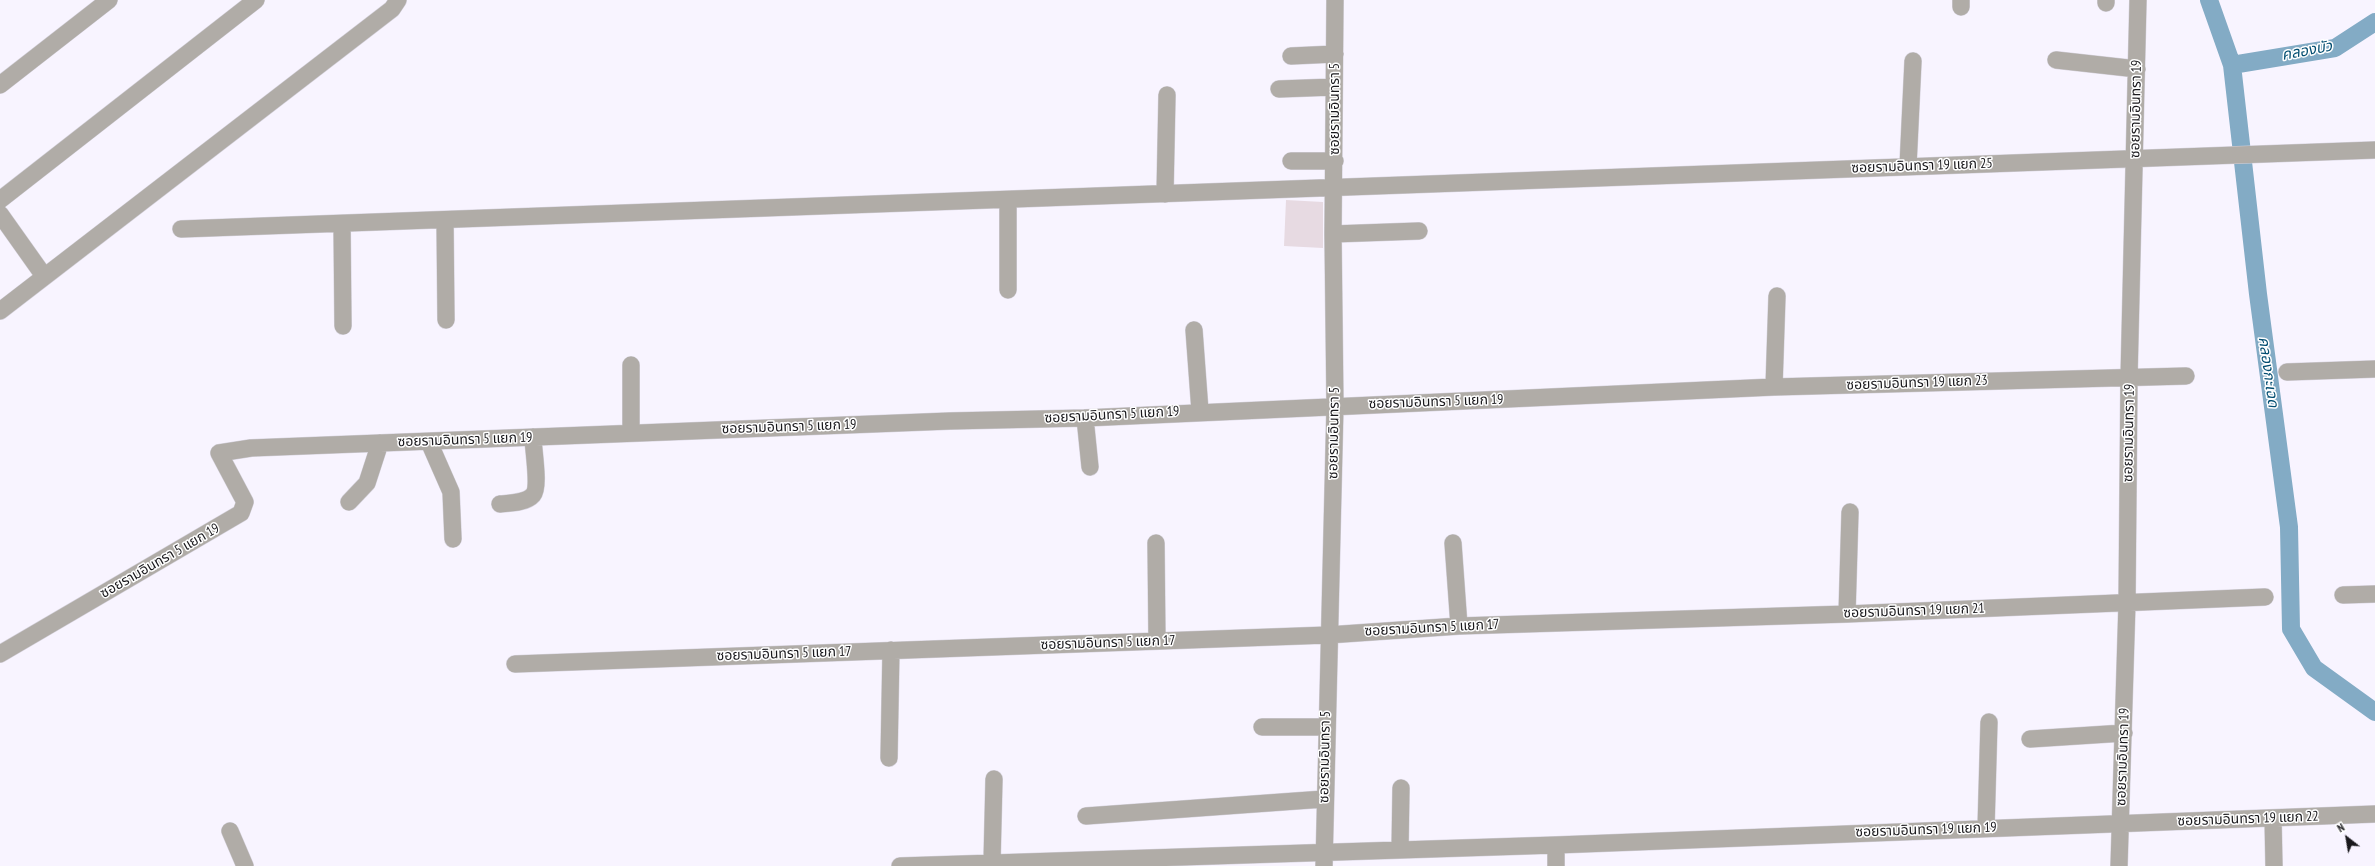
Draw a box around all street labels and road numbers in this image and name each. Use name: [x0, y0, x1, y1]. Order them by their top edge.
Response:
street label: ซอยรามอินทรา 19: [2127, 60, 2145, 158]
street label: ซอยรามอินทรา 5: [1327, 63, 1343, 155]
street label: ซอยรามอินทรา 19 แยก 25: [1851, 155, 1993, 177]
street label: ซอยรามอินทรา 19 แยก 23: [1846, 372, 1988, 394]
street label: ซอยรามอินทรา 19: [2120, 384, 2138, 482]
street label: ซอยรามอินทรา 5: [1325, 387, 1343, 479]
street label: ซอยรามอินทรา 5 แยก 19: [1368, 391, 1504, 413]
street label: ซอยรามอินทรา 5 แยก 19: [1044, 403, 1180, 427]
street label: ซอยรามอินทรา 5 แยก 19: [721, 416, 857, 438]
street label: ซอยรามอินทรา 5 แยก 19: [397, 429, 533, 451]
street label: ซอยรามอินทรา 5 แยก 19: [97, 520, 223, 602]
street label: ซอยรามอินทรา 19 แยก 21: [1843, 600, 1985, 622]
street label: ซอยรามอินทรา 5 แยก 17: [1364, 616, 1500, 640]
street label: ซอยรามอินทรา 5 แยก 17: [1040, 632, 1176, 654]
street label: ซอยรามอินทรา 5 แยก 17: [716, 643, 852, 665]
street label: ซอยรามอินทรา 19: [2113, 707, 2133, 807]
street label: ซอยรามอินทรา 5: [1316, 711, 1334, 803]
street label: ซอยรามอินทรา 19 แยก 22: [2177, 808, 2319, 830]
street label: ซอยรามอินทรา 19 แยก 19: [1855, 819, 1997, 841]

